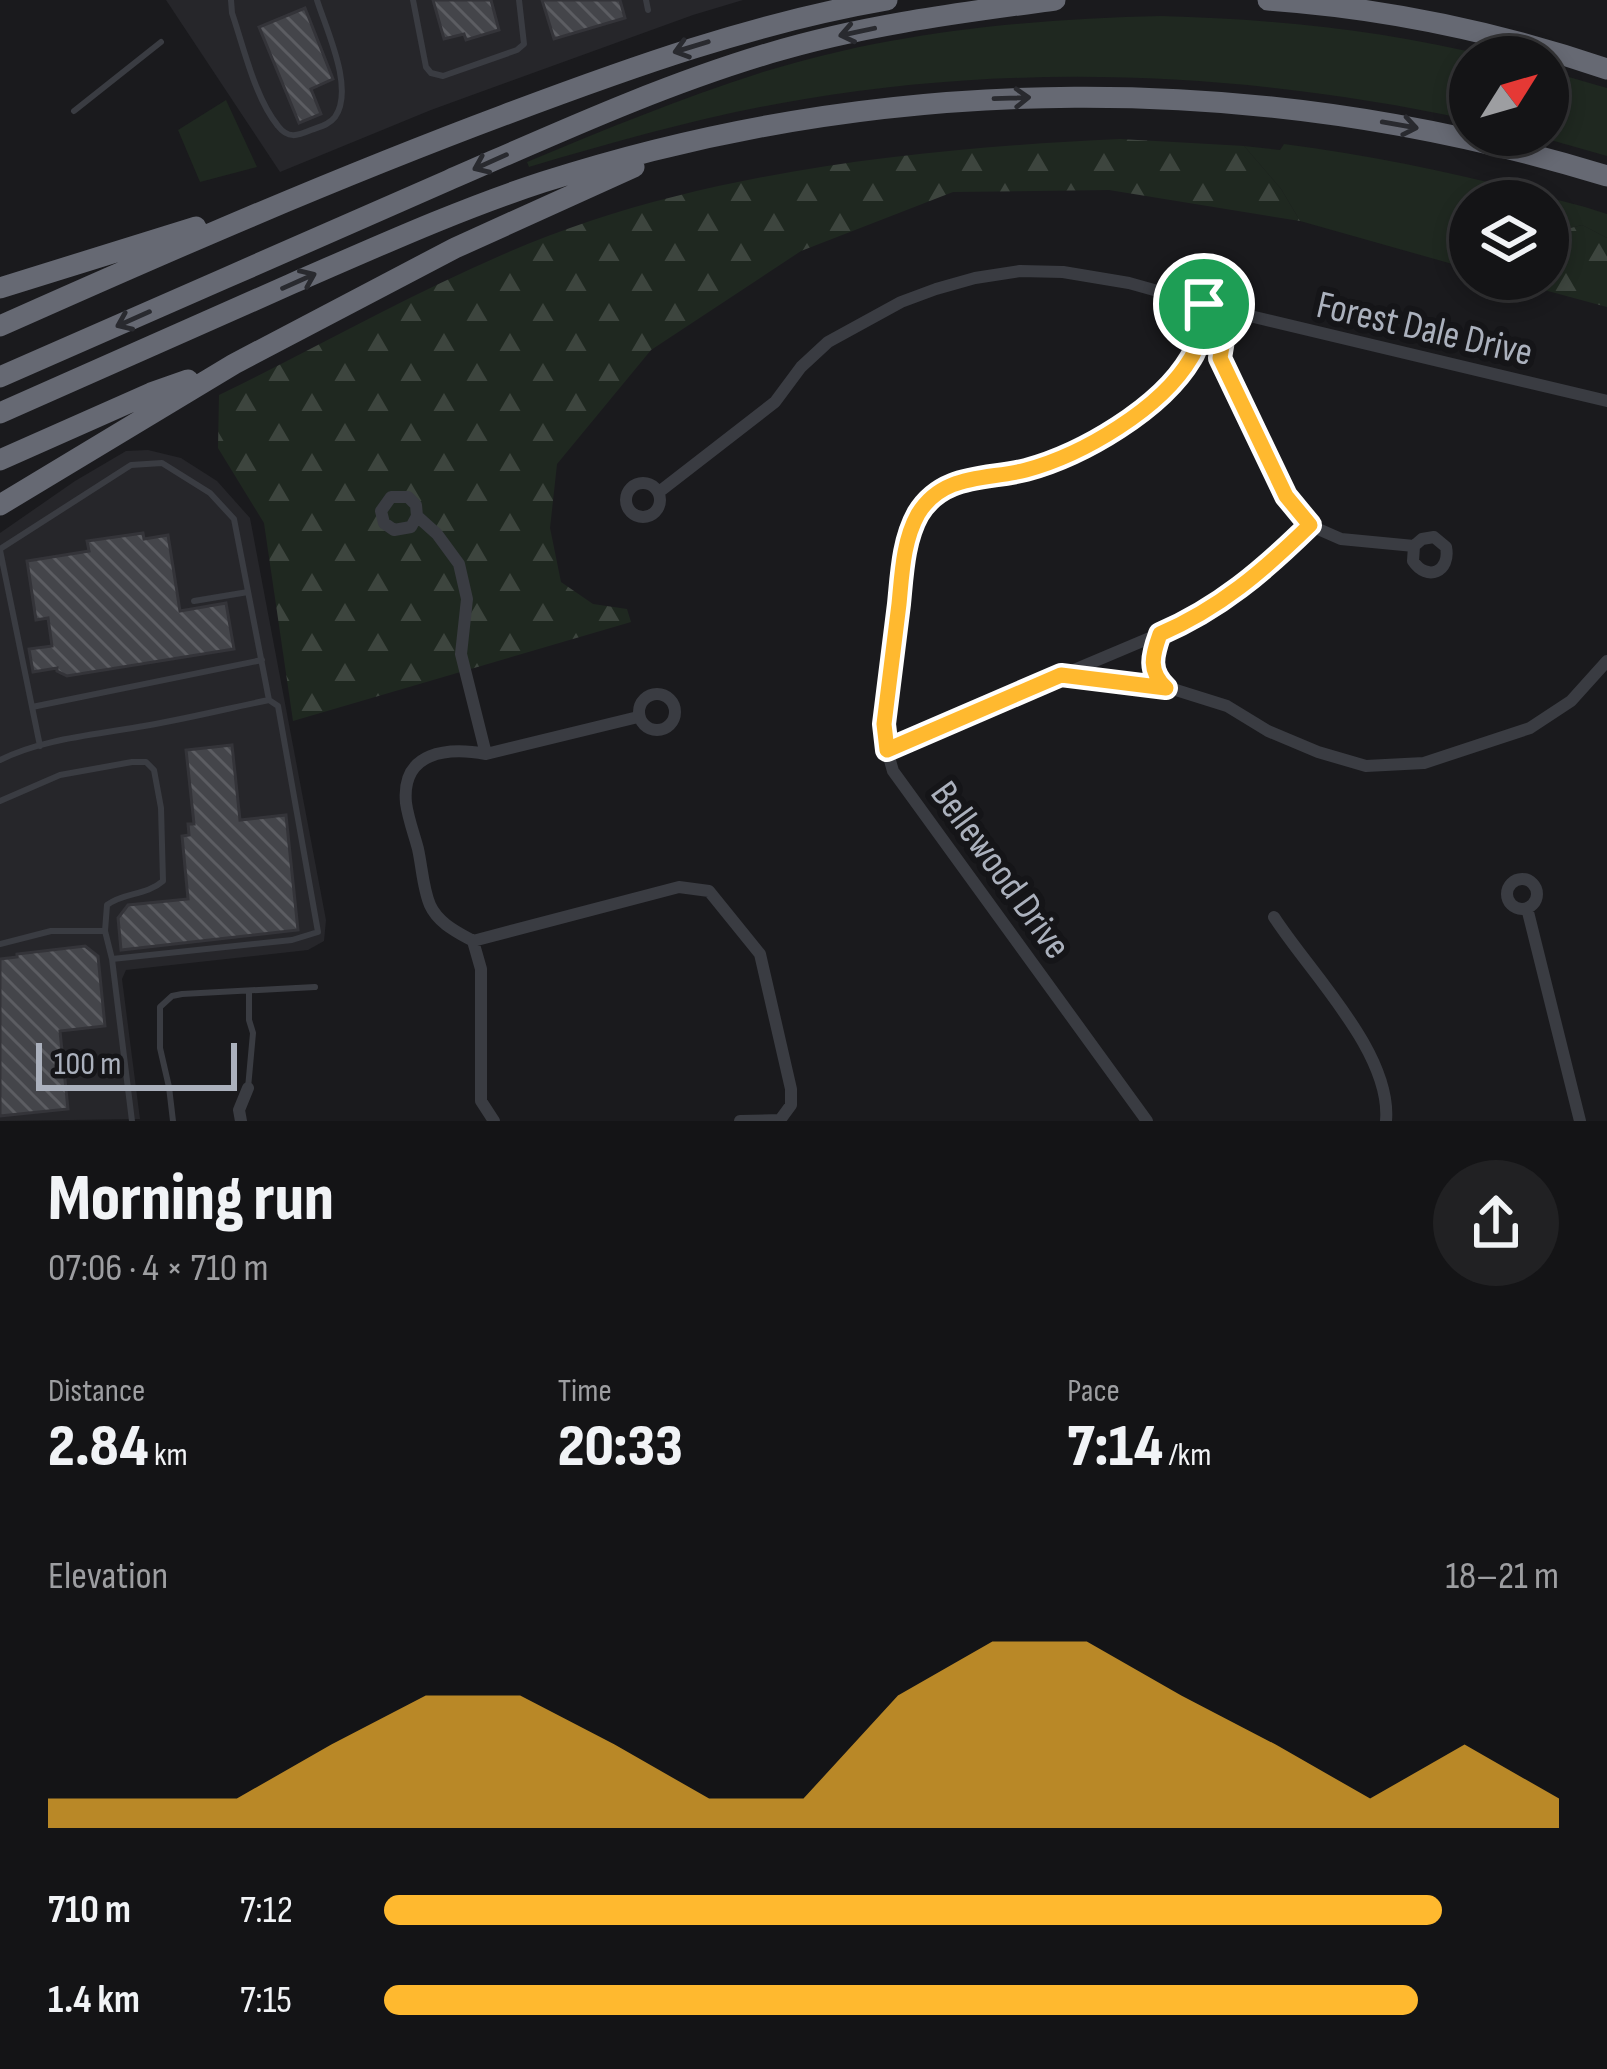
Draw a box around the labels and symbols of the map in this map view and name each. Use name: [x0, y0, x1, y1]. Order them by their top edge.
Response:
one-way arrow: [838, 21, 876, 44]
north arrow: [1449, 36, 1569, 156]
one-way arrow: [673, 38, 711, 60]
one-way arrow: [992, 86, 1031, 109]
one-way arrow: [1380, 115, 1419, 138]
one-way arrow: [473, 152, 509, 174]
pin: [1153, 253, 1255, 355]
one-way arrow: [280, 268, 316, 290]
street label: Forest Dale Drive: [1312, 282, 1537, 377]
one-way arrow: [116, 309, 152, 331]
street label: Bellewood Drive: [920, 773, 1080, 968]
scale bar: [36, 1037, 237, 1090]

